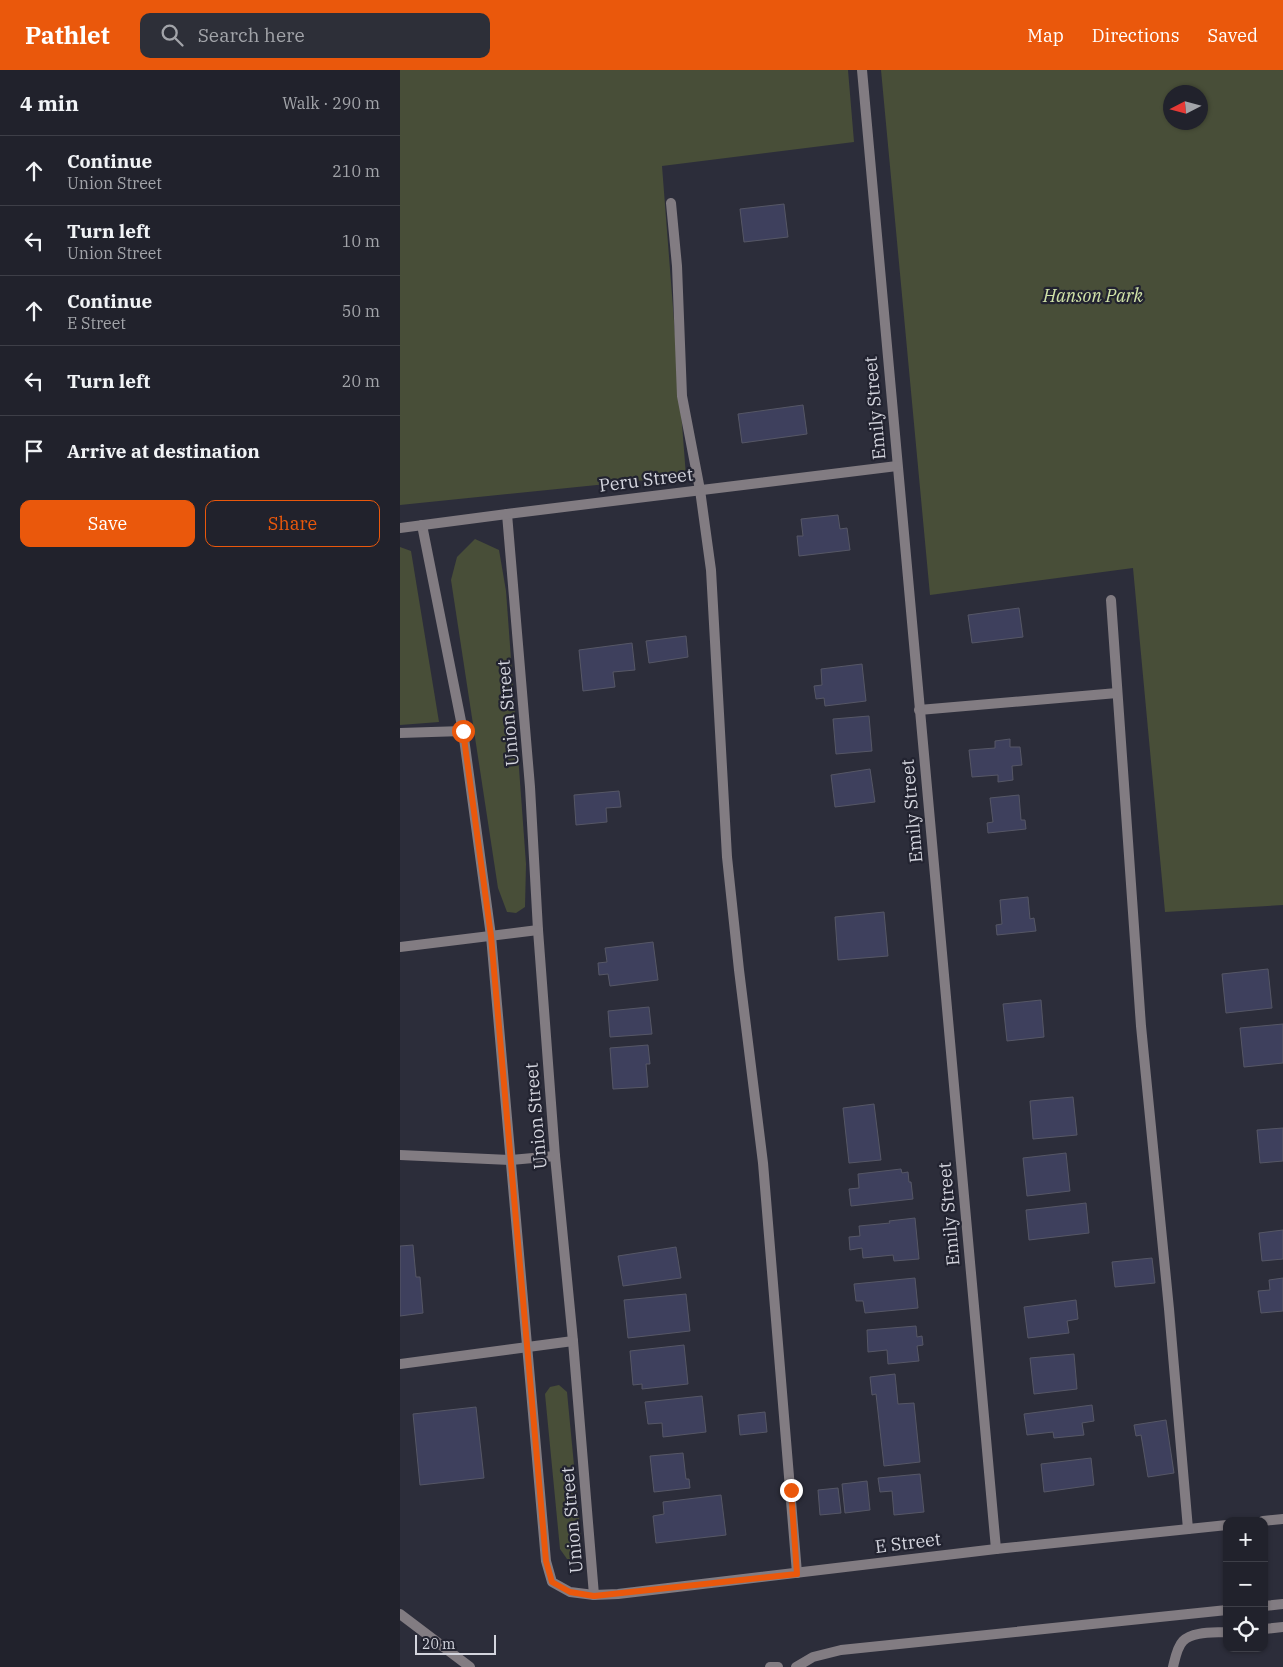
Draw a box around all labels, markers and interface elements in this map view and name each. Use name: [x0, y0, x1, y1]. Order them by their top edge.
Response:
search box: [140, 13, 490, 58]
text: Pathlet: [25, 19, 110, 51]
icon: search: [158, 21, 186, 49]
text: Search here: [198, 23, 305, 47]
text: Map: [1027, 24, 1064, 47]
text: Directions: [1092, 24, 1180, 47]
text: Saved: [1208, 24, 1258, 47]
north arrow: [1163, 85, 1208, 130]
text: 4 min: [20, 89, 79, 117]
text: Walk · 290 m: [282, 93, 380, 113]
text: Continue: [67, 149, 152, 173]
icon: ahead: [20, 157, 48, 185]
text: 210 m: [332, 161, 380, 181]
text: Union Street: [67, 173, 162, 193]
text: Turn left: [67, 219, 150, 243]
icon: left: [20, 227, 48, 255]
text: 10 m: [342, 231, 380, 251]
text: Union Street: [67, 243, 162, 263]
park label: Hanson Park: [1042, 284, 1144, 307]
text: Continue: [67, 289, 152, 313]
icon: ahead: [20, 297, 48, 325]
text: 50 m: [342, 301, 380, 321]
text: E Street: [67, 313, 126, 333]
street label: Emily Street: [859, 355, 890, 461]
icon: left: [20, 367, 48, 395]
text: Turn left: [67, 369, 150, 393]
text: 20 m: [342, 371, 380, 391]
icon: arrive: [20, 437, 48, 465]
text: Arrive at destination: [67, 439, 260, 463]
street label: Peru Street: [598, 462, 694, 497]
button: Save: [20, 500, 195, 547]
button: Share: [205, 500, 380, 547]
street label: Union Street: [491, 659, 524, 767]
route start: [452, 720, 475, 743]
street label: Emily Street: [896, 758, 927, 864]
street label: Union Street: [519, 1062, 552, 1170]
street label: Emily Street: [933, 1161, 964, 1267]
street label: Union Street: [555, 1466, 588, 1574]
route end: [780, 1479, 803, 1502]
map controls: [1223, 1517, 1268, 1652]
button: +: [1223, 1517, 1268, 1562]
street label: E Street: [874, 1527, 942, 1558]
button: −: [1223, 1562, 1268, 1607]
button: locate: [1223, 1607, 1268, 1652]
scale bar: [415, 1632, 496, 1655]
text: 20 m: [422, 1635, 455, 1653]

